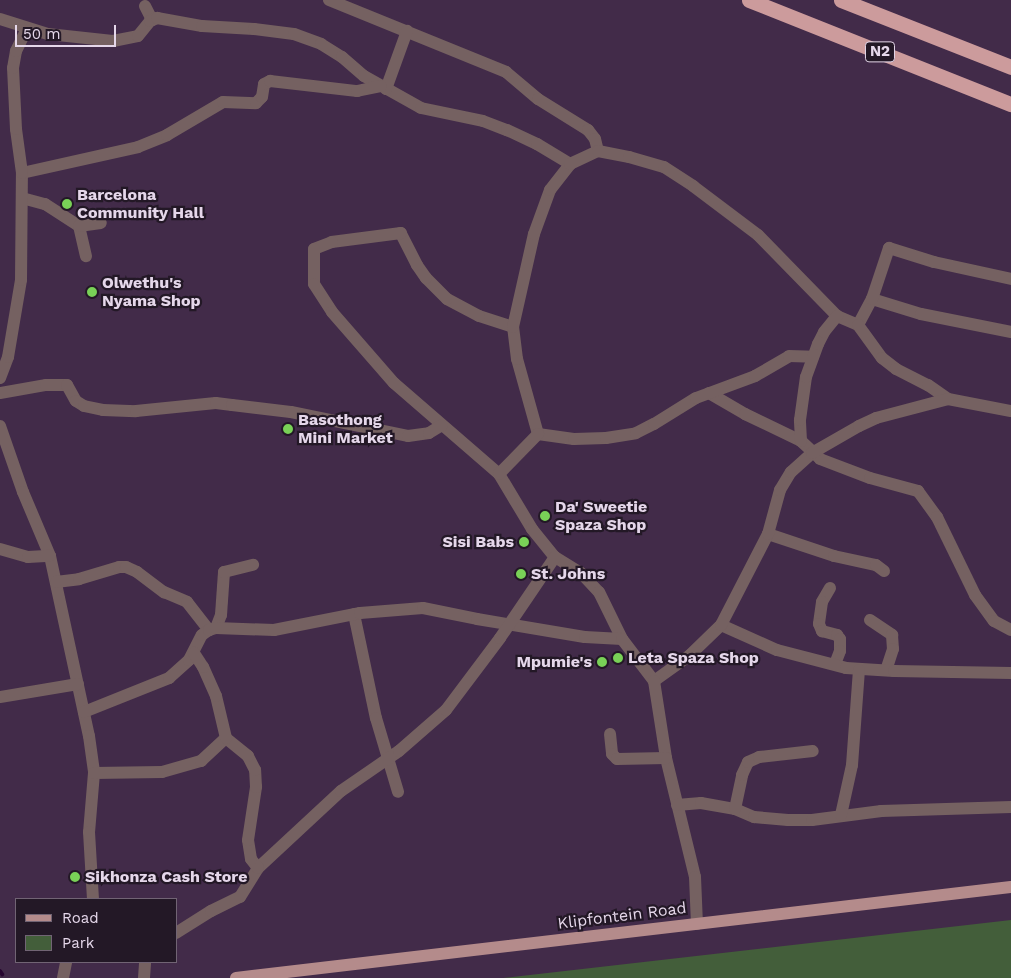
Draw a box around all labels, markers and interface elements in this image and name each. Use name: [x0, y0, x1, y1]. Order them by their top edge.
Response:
scale bar: [18, 15, 119, 47]
text: 50 m: [23, 25, 60, 43]
road number: N2: [864, 40, 896, 64]
place label: Barcelona Community Hall: [77, 185, 204, 223]
marker: Barcelona Community Hall: [61, 198, 73, 210]
place label: Olwethu's Nyama Shop: [102, 273, 201, 311]
marker: Olwethu's Nyama Shop: [86, 286, 98, 298]
place label: Basothong Mini Market: [298, 410, 393, 448]
marker: Basothong Mini Market: [282, 423, 294, 435]
place label: Da' Sweetie Spaza Shop: [555, 497, 647, 535]
marker: Da' Sweetie Spaza Shop: [539, 510, 551, 522]
place label: Sisi Babs: [443, 532, 514, 552]
marker: Sisi Babs: [518, 536, 530, 548]
place label: St. Johns: [531, 564, 605, 584]
marker: St. Johns: [515, 568, 527, 580]
place label: Leta Spaza Shop: [628, 648, 759, 668]
place label: Mpumie's: [516, 652, 592, 672]
marker: Leta Spaza Shop: [612, 652, 624, 664]
marker: Mpumie's: [596, 656, 608, 668]
place label: Sikhonza Cash Store: [85, 867, 248, 887]
marker: Sikhonza Cash Store: [69, 871, 81, 883]
legend: [15, 898, 178, 963]
street label: Klipfontein Road: [557, 899, 687, 933]
text: Road: [62, 909, 99, 927]
text: Park: [62, 934, 94, 952]

